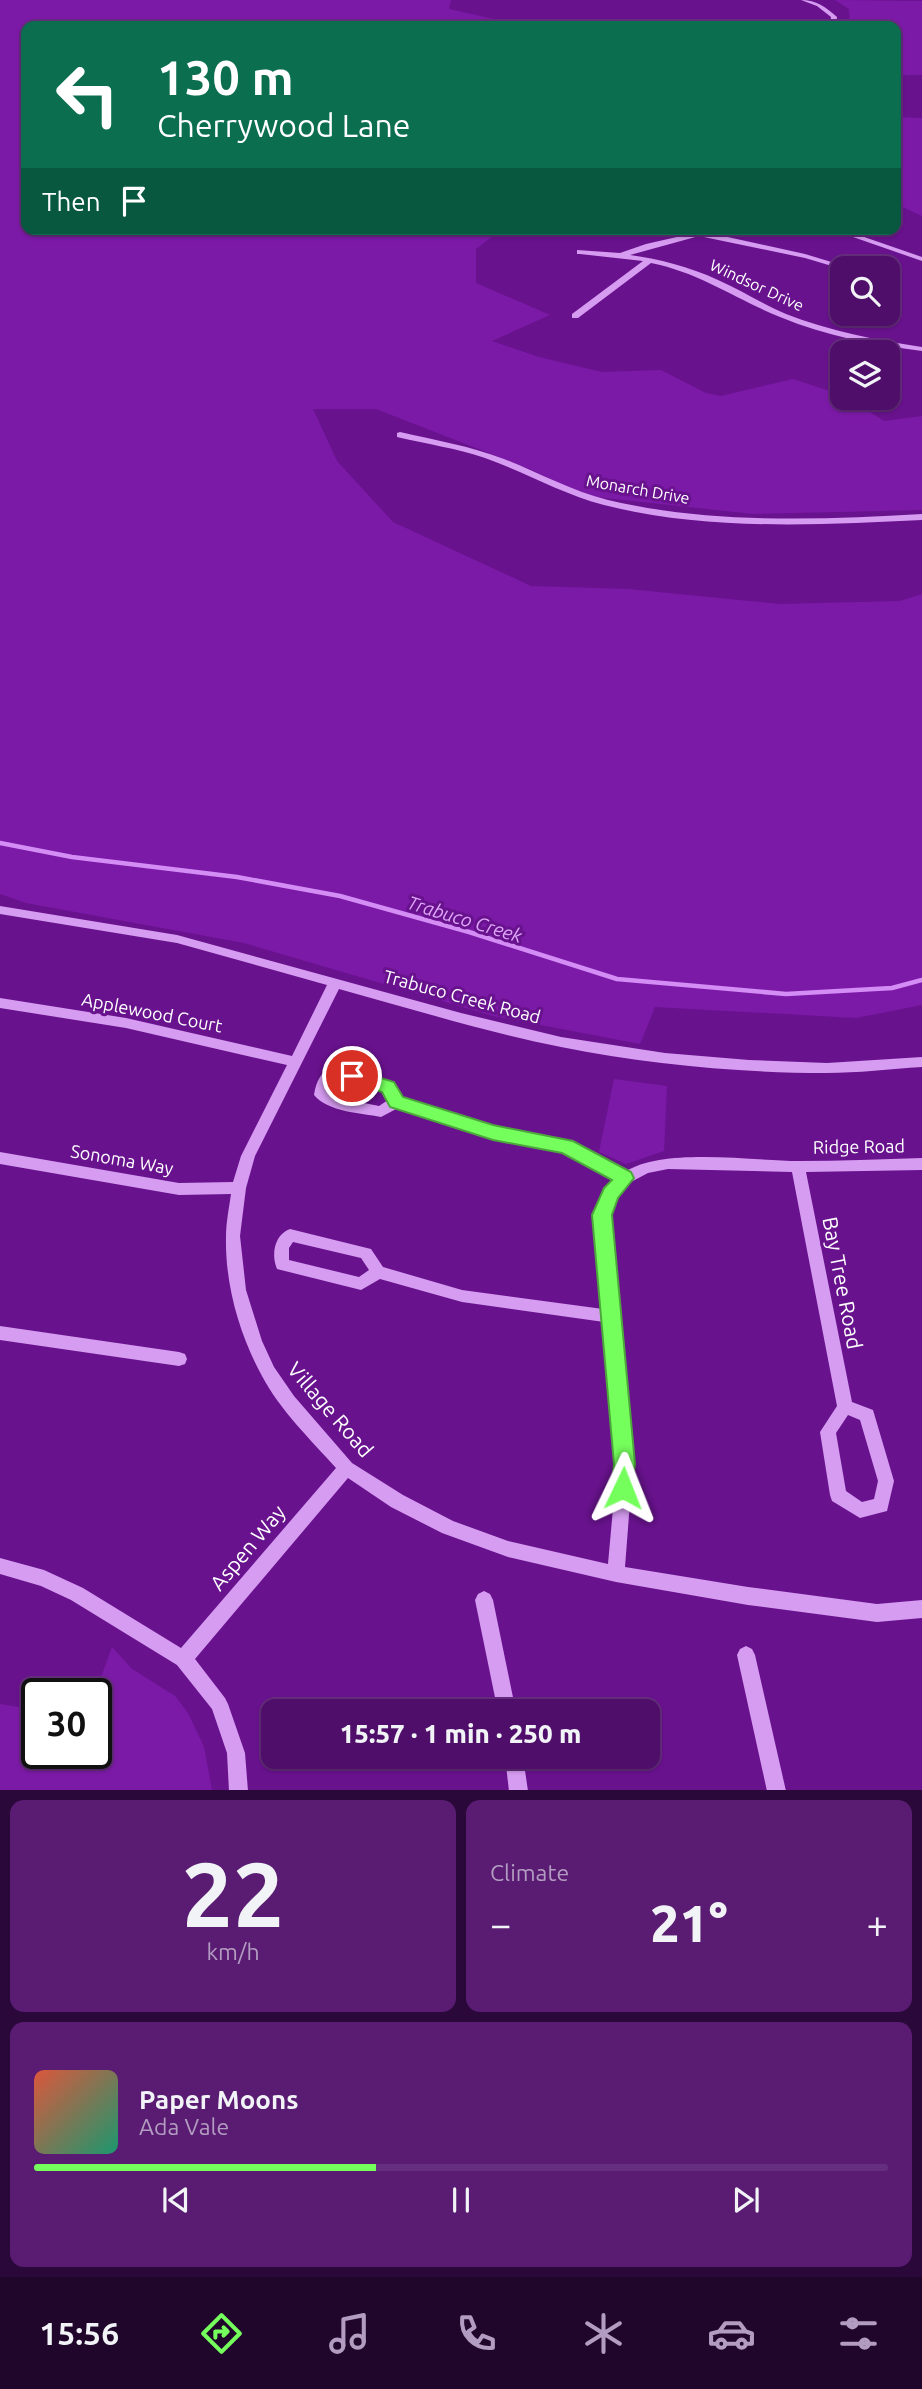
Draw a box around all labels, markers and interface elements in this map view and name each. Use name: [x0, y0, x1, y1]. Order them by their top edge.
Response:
icon: left: [42, 49, 133, 140]
text: 130 m: [157, 49, 294, 104]
text: Cherrywood Lane: [157, 107, 410, 143]
icon: arrive: [115, 182, 153, 220]
text: Then: [42, 187, 101, 216]
street label: Windsor Drive: [707, 255, 807, 315]
map controls: [830, 256, 900, 410]
button: search: [830, 256, 900, 326]
button: layers: [830, 340, 900, 410]
street label: Monarch Drive: [585, 471, 691, 507]
water label: Trabuco Creek: [405, 891, 525, 947]
street label: Trabuco Creek Road: [382, 965, 543, 1027]
street label: Applewood Court: [80, 989, 224, 1035]
pin: [322, 1046, 382, 1106]
icon: arrive: [333, 1057, 371, 1095]
street label: Ridge Road: [813, 1135, 905, 1157]
street label: Sonoma Way: [69, 1140, 175, 1178]
street label: Bay Tree Road: [818, 1215, 868, 1351]
street label: Village Road: [283, 1357, 378, 1462]
position arrow: [586, 1451, 660, 1525]
street label: Aspen Way: [205, 1500, 290, 1595]
speed limit sign: 30: [21, 1678, 112, 1769]
text: 15:57 · 1 min · 250 m: [340, 1719, 581, 1748]
text: 22: [182, 1842, 284, 1944]
text: Climate: [490, 1860, 569, 1885]
text: 21°: [650, 1894, 728, 1952]
text: −: [490, 1903, 511, 1945]
text: +: [867, 1903, 888, 1945]
text: km/h: [206, 1939, 260, 1964]
text: Paper Moons: [139, 2085, 298, 2114]
text: Ada Vale: [139, 2114, 229, 2139]
icon: previous: [157, 2181, 195, 2219]
icon: pause: [442, 2181, 480, 2219]
icon: next: [727, 2181, 765, 2219]
icon: directions: [197, 2309, 246, 2358]
icon: music: [325, 2309, 374, 2358]
icon: phone: [452, 2309, 501, 2358]
icon: climate: [579, 2309, 628, 2358]
icon: car: [707, 2309, 756, 2358]
icon: filters: [834, 2309, 883, 2358]
text: 15:56: [39, 2315, 119, 2351]

